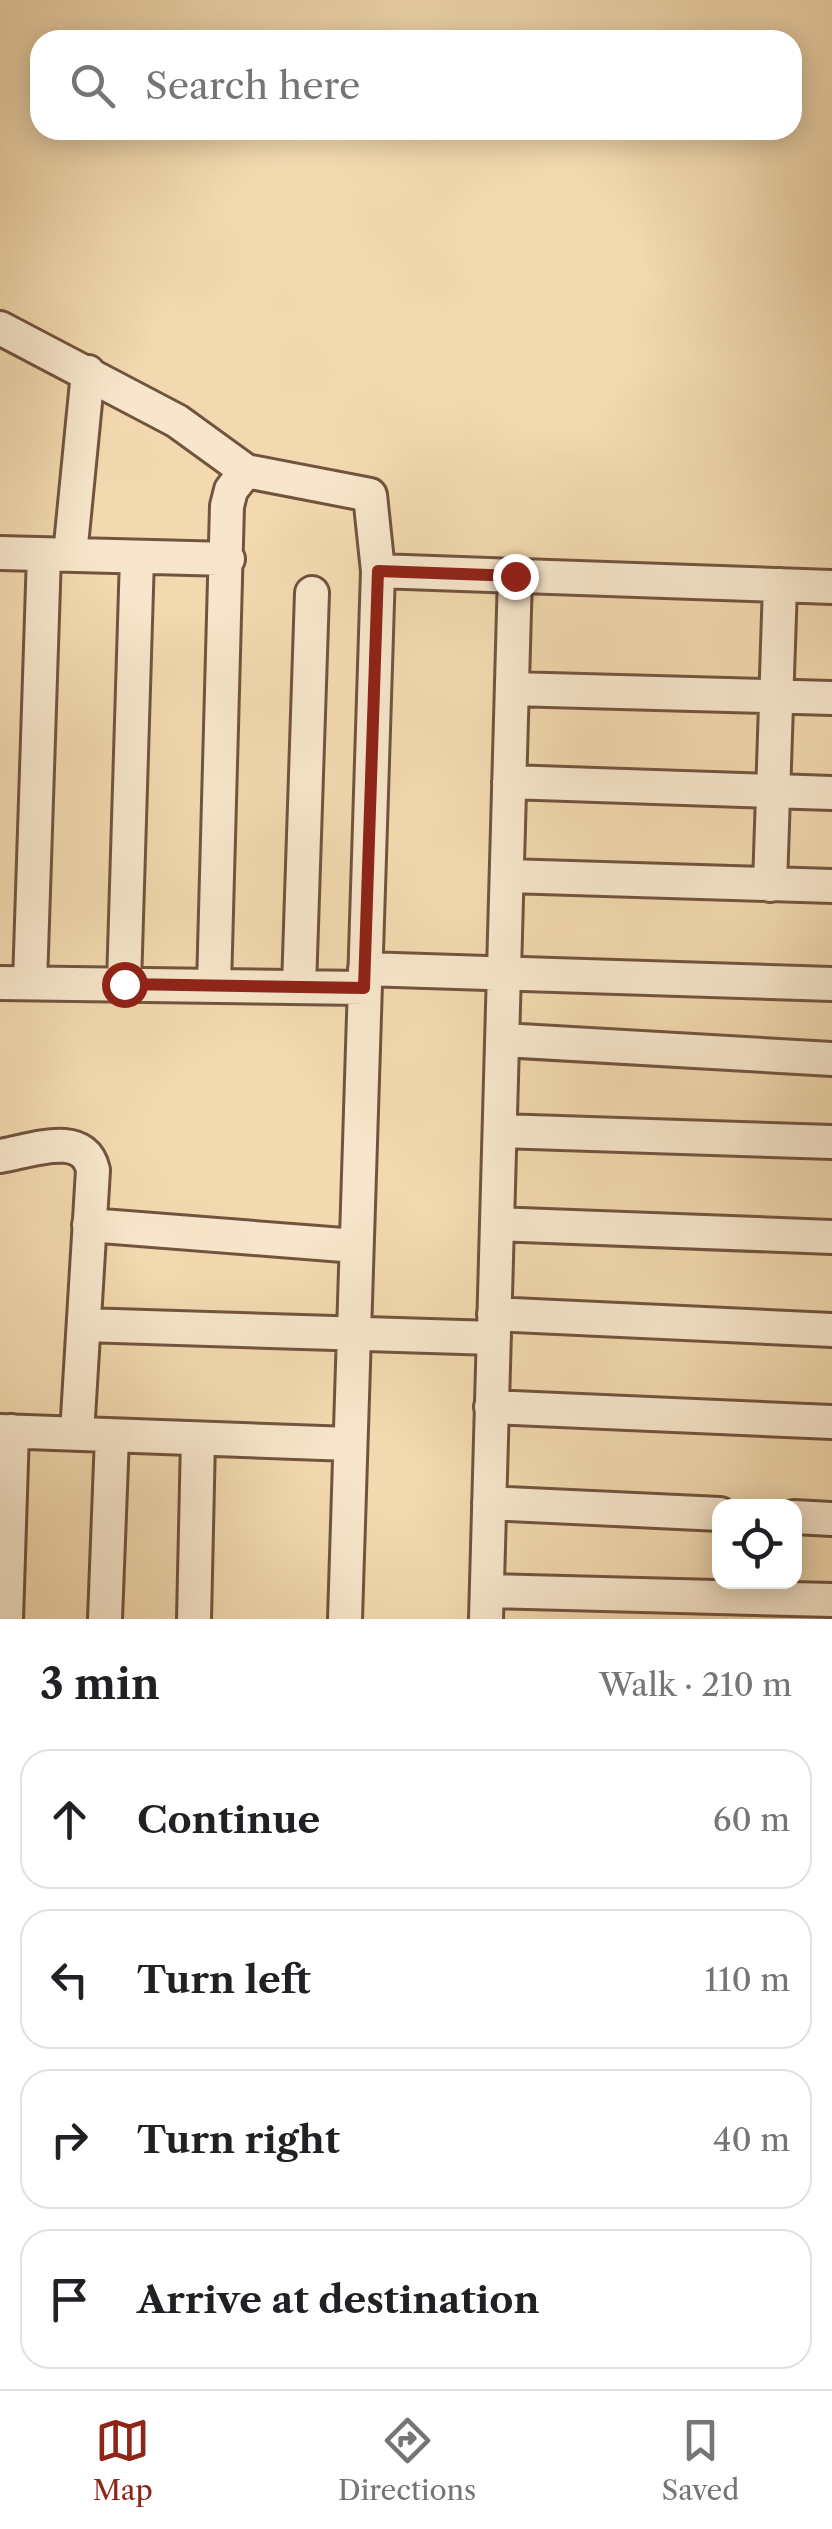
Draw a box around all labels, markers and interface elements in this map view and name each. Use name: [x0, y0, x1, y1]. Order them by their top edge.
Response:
search box: [30, 30, 802, 140]
icon: search: [65, 58, 120, 113]
text: Search here: [145, 62, 360, 109]
route end: [493, 554, 539, 600]
route start: [102, 962, 148, 1008]
map controls: [712, 1499, 802, 1589]
button: locate: [712, 1499, 802, 1589]
text: 3 min: [40, 1658, 160, 1710]
text: Walk · 210 m: [599, 1665, 792, 1704]
icon: ahead: [42, 1792, 97, 1847]
text: Continue: [137, 1796, 320, 1843]
text: 60 m: [713, 1800, 790, 1839]
icon: left: [42, 1952, 97, 2007]
text: Turn left: [137, 1956, 311, 2003]
text: 110 m: [704, 1960, 790, 1999]
icon: right: [42, 2112, 97, 2167]
text: Turn right: [137, 2116, 340, 2163]
text: 40 m: [713, 2120, 790, 2159]
icon: arrive: [42, 2272, 97, 2327]
text: Arrive at destination: [137, 2276, 540, 2323]
tab: Map: [93, 2413, 153, 2507]
tab: Directions: [338, 2413, 476, 2507]
tab: Saved: [662, 2413, 739, 2507]

